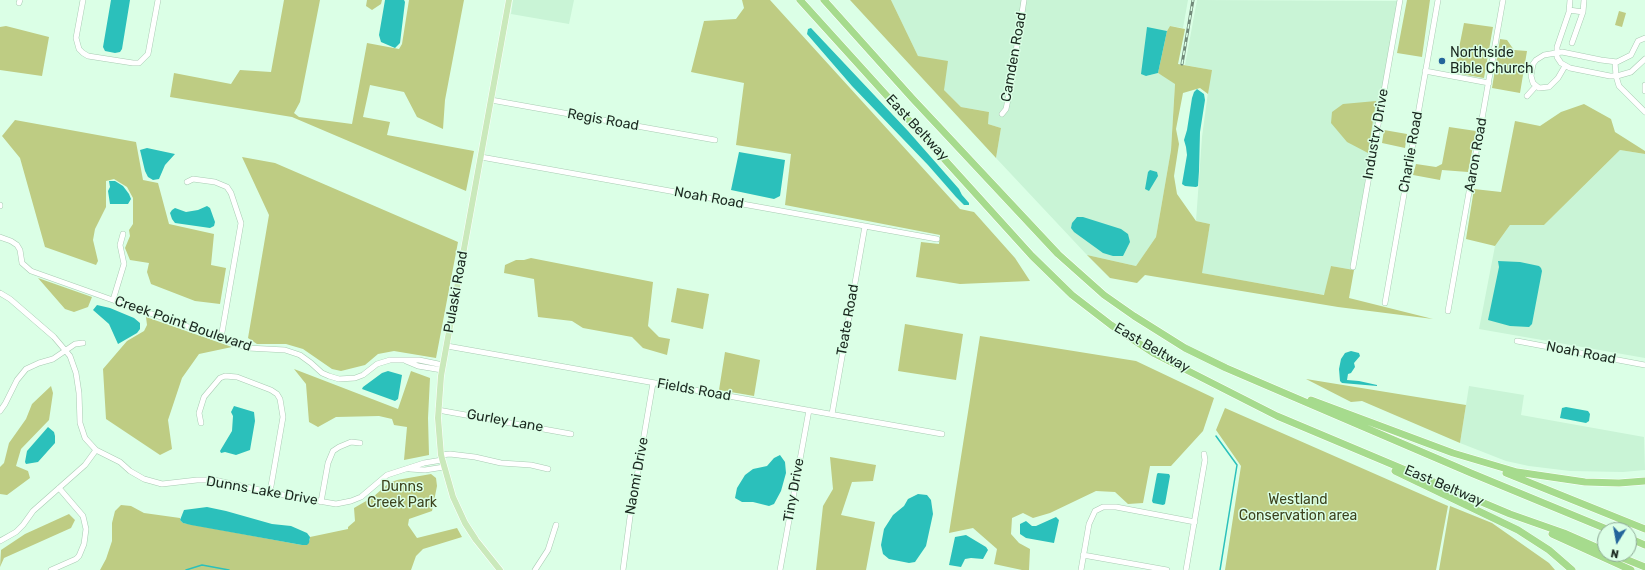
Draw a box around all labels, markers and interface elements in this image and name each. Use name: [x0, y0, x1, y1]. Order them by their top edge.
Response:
street label: Camden Road: [998, 11, 1030, 103]
place label: Northside Bible Church: [1450, 45, 1533, 78]
marker: Northside Bible Church: [1437, 56, 1447, 66]
street label: Industry Drive: [1360, 87, 1392, 181]
street label: East Beltway: [882, 91, 952, 165]
street label: Regis Road: [566, 105, 640, 135]
street label: Charlie Road: [1396, 110, 1426, 194]
street label: Aaron Road: [1461, 116, 1491, 194]
street label: Noah Road: [673, 184, 745, 212]
street label: Pulaski Road: [441, 250, 471, 334]
street label: Teate Road: [833, 283, 863, 357]
street label: Creek Point Boulevard: [112, 293, 254, 355]
street label: East Beltway: [1111, 320, 1193, 376]
street label: Noah Road: [1545, 338, 1617, 368]
street label: Fields Road: [656, 375, 732, 405]
street label: Gurley Lane: [465, 406, 545, 436]
street label: Naomi Drive: [622, 436, 652, 516]
street label: Tiny Drive: [780, 457, 808, 523]
street label: East Beltway: [1402, 462, 1486, 510]
street label: Dunns Lake Drive: [205, 473, 319, 509]
park label: Dunns Creek Park: [367, 479, 437, 512]
park label: Westland Conservation area: [1239, 492, 1357, 524]
north arrow: [1597, 522, 1637, 562]
text: N: [1610, 546, 1620, 560]

